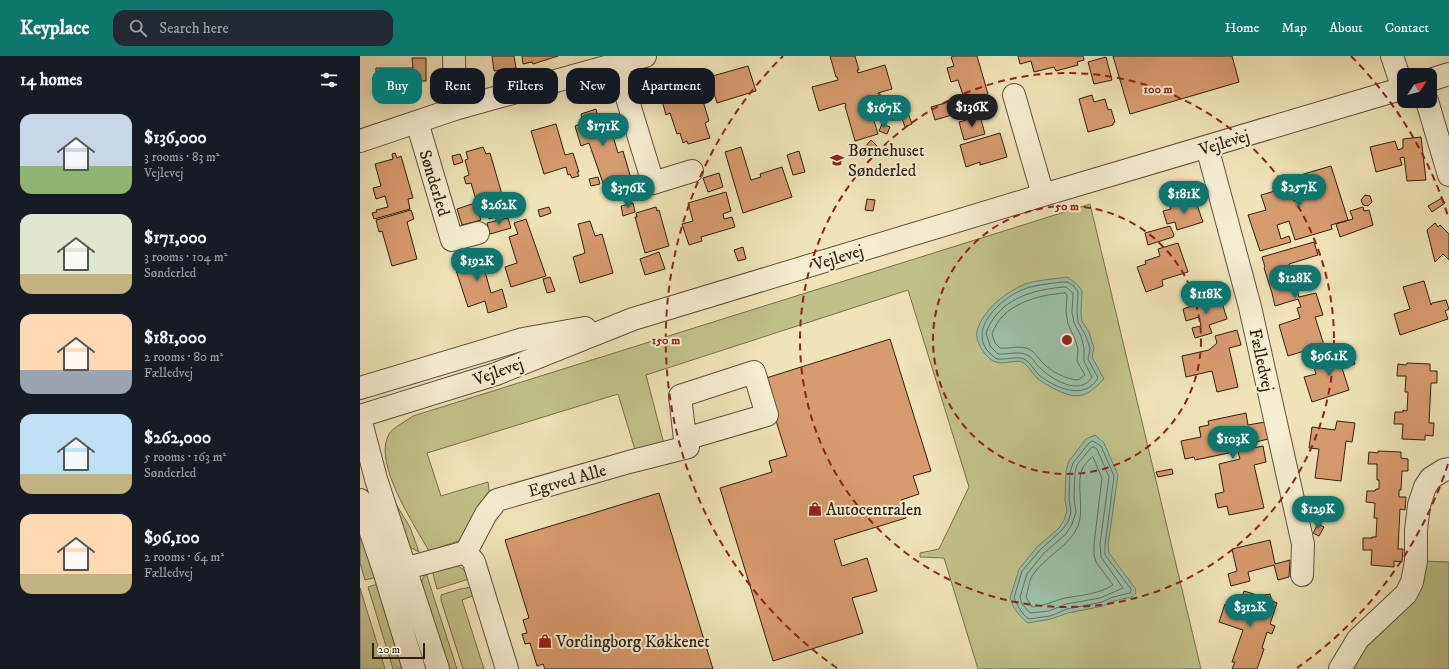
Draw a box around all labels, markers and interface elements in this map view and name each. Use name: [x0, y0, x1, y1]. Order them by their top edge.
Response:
search box: [113, 10, 393, 46]
text: Keyplace: [20, 17, 89, 40]
icon: search: [127, 17, 149, 39]
text: Search here: [159, 19, 229, 38]
text: Home: [1225, 19, 1259, 37]
text: Map: [1281, 19, 1307, 37]
text: About: [1329, 19, 1363, 37]
text: Contact: [1385, 19, 1429, 37]
chip: Buy: [372, 68, 422, 104]
chip: Rent: [430, 68, 485, 104]
chip: Filters: [493, 68, 558, 104]
chip: New: [566, 68, 620, 104]
chip: Apartment: [628, 68, 715, 104]
north arrow: [1397, 68, 1437, 108]
map controls: [1397, 68, 1437, 108]
text: 14 homes: [20, 69, 82, 91]
icon: filters: [318, 69, 340, 91]
text: 100 m: [1144, 82, 1172, 97]
pin: $136K: [944, 94, 1000, 128]
pin: $167K: [856, 95, 912, 129]
text: $136K: [956, 99, 988, 115]
text: $167K: [867, 100, 901, 116]
pin: $171K: [575, 113, 631, 147]
text: $171K: [587, 118, 619, 134]
street label: Vejlevej: [1195, 125, 1252, 161]
text: $136,000: [144, 127, 207, 149]
icon: home: [52, 130, 100, 178]
place label: Børnehuset Sønderled: [848, 140, 925, 182]
street label: Sønderled: [414, 147, 455, 220]
text: 3 rooms · 83 m²: [144, 149, 220, 165]
school or university icon: Børnehuset Sønderled: [829, 152, 845, 168]
text: Vejlevej: [144, 165, 184, 181]
pin: $257K: [1271, 174, 1327, 208]
pin: $376K: [600, 175, 656, 209]
text: $257K: [1281, 179, 1317, 195]
text: $376K: [611, 180, 645, 196]
pin: $181K: [1156, 181, 1212, 215]
text: $181K: [1168, 186, 1200, 202]
pin: $262K: [471, 192, 527, 226]
text: $262K: [481, 197, 517, 213]
text: 50 m: [1054, 199, 1079, 214]
text: $171,000: [144, 227, 207, 249]
icon: home: [52, 230, 100, 278]
street label: Vejlevej: [809, 240, 866, 276]
pin: $192K: [449, 248, 505, 282]
text: 3 rooms · 104 m²: [144, 249, 227, 265]
text: $192K: [460, 253, 494, 269]
text: Sønderled: [144, 265, 196, 281]
pin: $128K: [1267, 265, 1323, 299]
text: $128K: [1278, 270, 1312, 286]
pin: $118K: [1178, 281, 1234, 315]
text: $118K: [1190, 286, 1222, 302]
text: $181,000: [144, 327, 206, 349]
street label: Fælledvej: [1244, 327, 1278, 394]
icon: home: [52, 330, 100, 378]
text: 150 m: [652, 333, 680, 348]
centre of rings: [1060, 333, 1074, 347]
pin: $96.1K: [1296, 343, 1362, 377]
text: $96.1K: [1310, 348, 1348, 364]
text: 2 rooms · 80 m²: [144, 349, 223, 365]
street label: Vejlevej: [469, 353, 526, 391]
text: Fælledvej: [144, 365, 193, 381]
pin: $103K: [1205, 426, 1261, 460]
text: $262,000: [144, 427, 211, 449]
icon: home: [52, 430, 100, 478]
text: $103K: [1217, 431, 1249, 447]
text: 5 rooms · 163 m²: [144, 449, 226, 465]
street label: Egtved Alle: [526, 459, 609, 503]
text: Sønderled: [144, 465, 196, 481]
pin: $129K: [1290, 496, 1346, 530]
place label: Autocentralen: [826, 499, 922, 521]
shop icon: Autocentralen: [807, 501, 823, 517]
text: $129K: [1301, 501, 1335, 517]
text: $96,100: [144, 527, 200, 549]
icon: home: [52, 530, 100, 578]
text: 2 rooms · 64 m²: [144, 549, 224, 565]
text: Fælledvej: [144, 565, 193, 581]
pin: $312K: [1222, 594, 1278, 628]
text: $312K: [1234, 599, 1266, 615]
place label: Vordingborg Køkkenet: [555, 631, 710, 653]
shop icon: Vordingborg Køkkenet: [537, 633, 553, 649]
scale bar: [372, 641, 425, 660]
text: 20 m: [378, 643, 400, 657]

